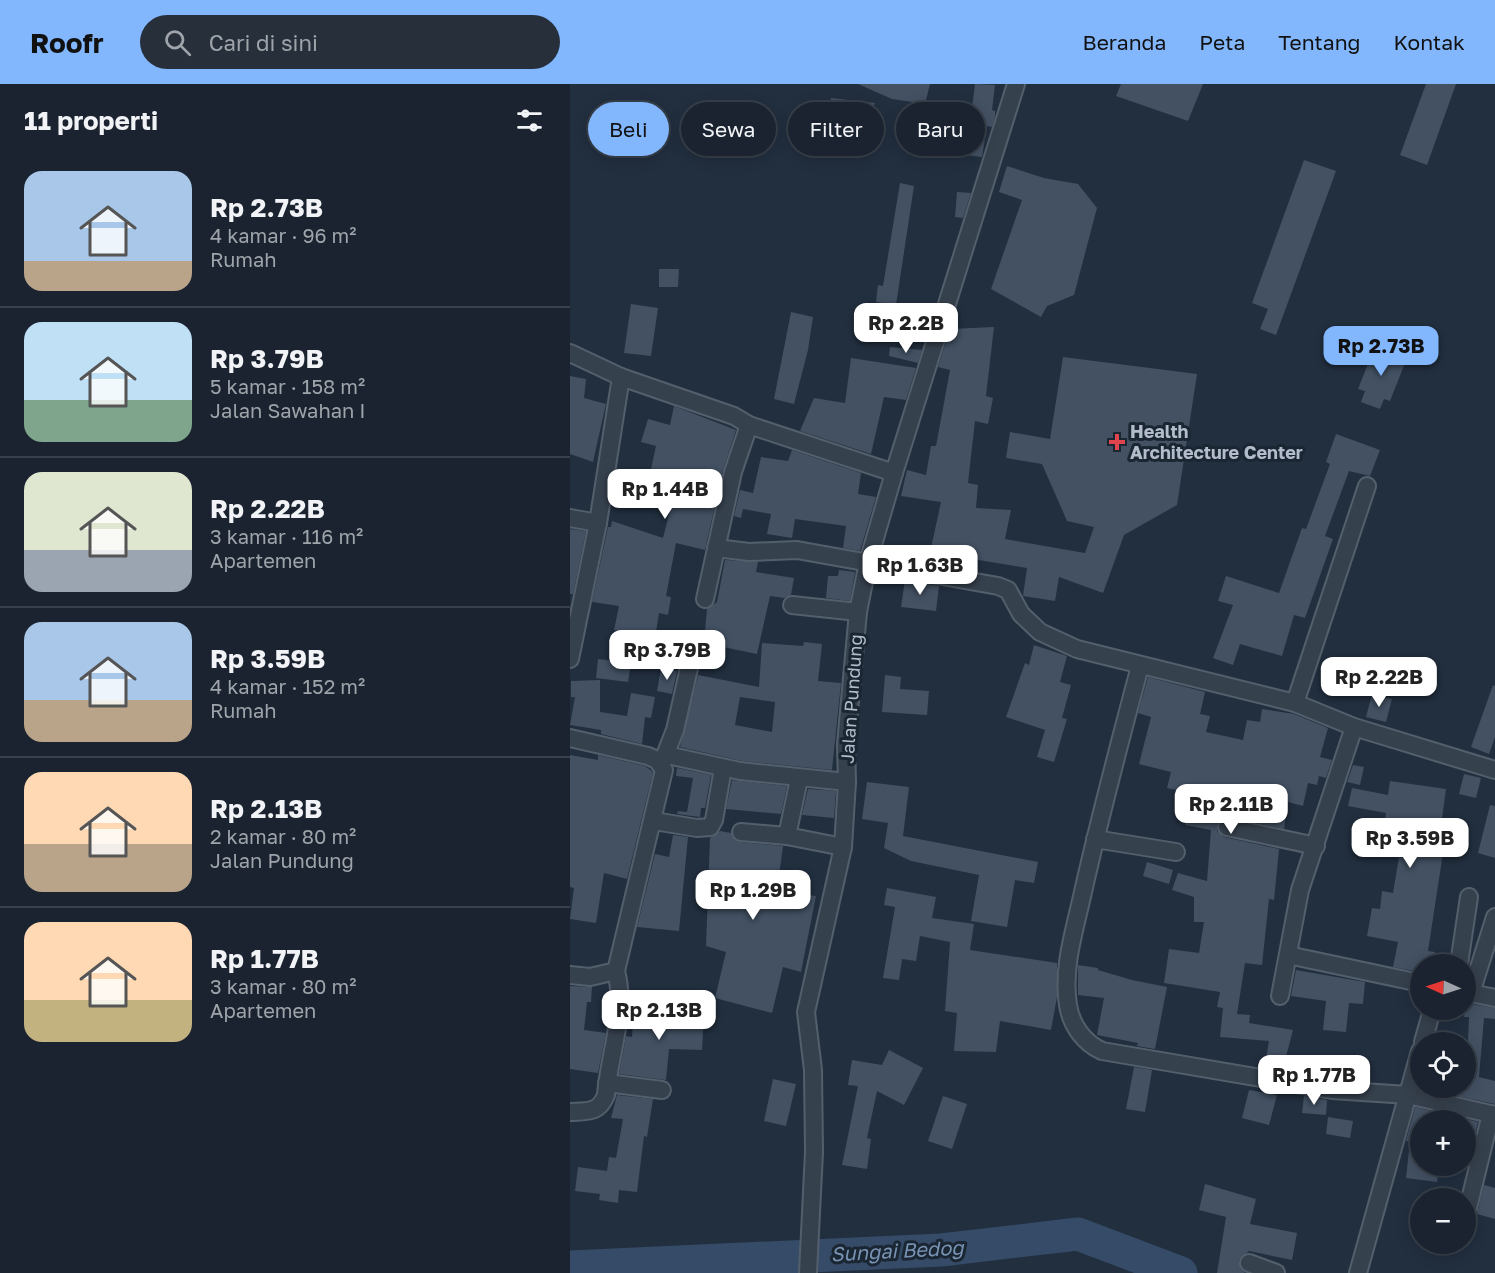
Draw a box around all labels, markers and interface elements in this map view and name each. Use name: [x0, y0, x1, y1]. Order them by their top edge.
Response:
search box: [140, 15, 560, 69]
text: Roofr: [30, 26, 104, 59]
icon: search: [161, 26, 194, 59]
text: Cari di sini: [209, 29, 318, 56]
text: Beranda: [1083, 29, 1166, 55]
text: Peta: [1199, 29, 1245, 55]
text: Tentang: [1278, 29, 1360, 55]
text: Kontak: [1393, 29, 1465, 55]
chip: Beli: [588, 102, 669, 156]
chip: Sewa: [681, 102, 776, 156]
chip: Filter: [788, 102, 884, 156]
chip: Baru: [896, 102, 985, 156]
icon: filters: [513, 104, 546, 137]
text: 11 properti: [24, 105, 158, 136]
text: Rp 2.73B: [210, 192, 323, 223]
icon: home: [72, 195, 144, 267]
text: 4 kamar · 96 m²: [210, 223, 357, 247]
text: Rumah: [210, 247, 277, 271]
pin: Rp 2.2B: [851, 303, 961, 354]
text: Rp 2.2B: [868, 310, 944, 334]
pin: Rp 2.73B: [1319, 326, 1443, 377]
text: Rp 2.73B: [1338, 333, 1425, 357]
text: Rp 3.79B: [210, 343, 324, 374]
icon: home: [72, 346, 144, 418]
text: 5 kamar · 158 m²: [210, 374, 365, 398]
text: Jalan Sawahan I: [210, 398, 366, 422]
place label: Health Architecture Center: [1130, 420, 1303, 463]
marker: Health Architecture Center: [1108, 433, 1126, 451]
pin: Rp 1.44B: [603, 469, 727, 520]
text: Rp 1.44B: [622, 476, 709, 500]
text: Rp 2.22B: [210, 493, 325, 524]
icon: home: [72, 496, 144, 568]
text: 3 kamar · 116 m²: [210, 524, 363, 548]
pin: Rp 1.63B: [858, 545, 982, 596]
text: Apartemen: [210, 548, 316, 572]
text: Rp 1.63B: [877, 552, 963, 576]
pin: Rp 3.79B: [605, 630, 729, 681]
street label: Jalan Pundung: [836, 634, 866, 764]
text: Rp 3.79B: [623, 637, 711, 661]
text: Rp 3.59B: [210, 643, 325, 674]
icon: home: [72, 646, 144, 718]
pin: Rp 2.22B: [1317, 657, 1441, 708]
text: Rp 2.22B: [1335, 664, 1423, 688]
text: 4 kamar · 152 m²: [210, 674, 365, 698]
text: Rumah: [210, 698, 277, 722]
pin: Rp 2.11B: [1169, 784, 1293, 835]
text: Rp 2.11B: [1189, 791, 1273, 815]
text: Rp 2.13B: [210, 793, 322, 824]
icon: home: [72, 796, 144, 868]
pin: Rp 3.59B: [1348, 818, 1472, 869]
text: 2 kamar · 80 m²: [210, 824, 356, 848]
text: Rp 3.59B: [1366, 825, 1454, 849]
text: Jalan Pundung: [210, 848, 354, 872]
pin: Rp 1.29B: [691, 870, 815, 921]
text: Rp 1.29B: [710, 877, 796, 901]
text: Rp 1.77B: [210, 943, 319, 974]
icon: home: [72, 946, 144, 1018]
north arrow: [1410, 954, 1476, 1020]
map controls: [1410, 954, 1476, 1254]
text: 3 kamar · 80 m²: [210, 974, 356, 998]
pin: Rp 2.13B: [597, 990, 721, 1041]
text: Rp 2.13B: [616, 997, 702, 1021]
text: Apartemen: [210, 998, 316, 1022]
button: locate: [1410, 1032, 1476, 1098]
pin: Rp 1.77B: [1252, 1055, 1376, 1106]
text: Rp 1.77B: [1272, 1062, 1356, 1086]
button: +: [1410, 1110, 1476, 1176]
button: −: [1410, 1188, 1476, 1254]
water label: Sungai Bedog: [830, 1234, 966, 1266]

